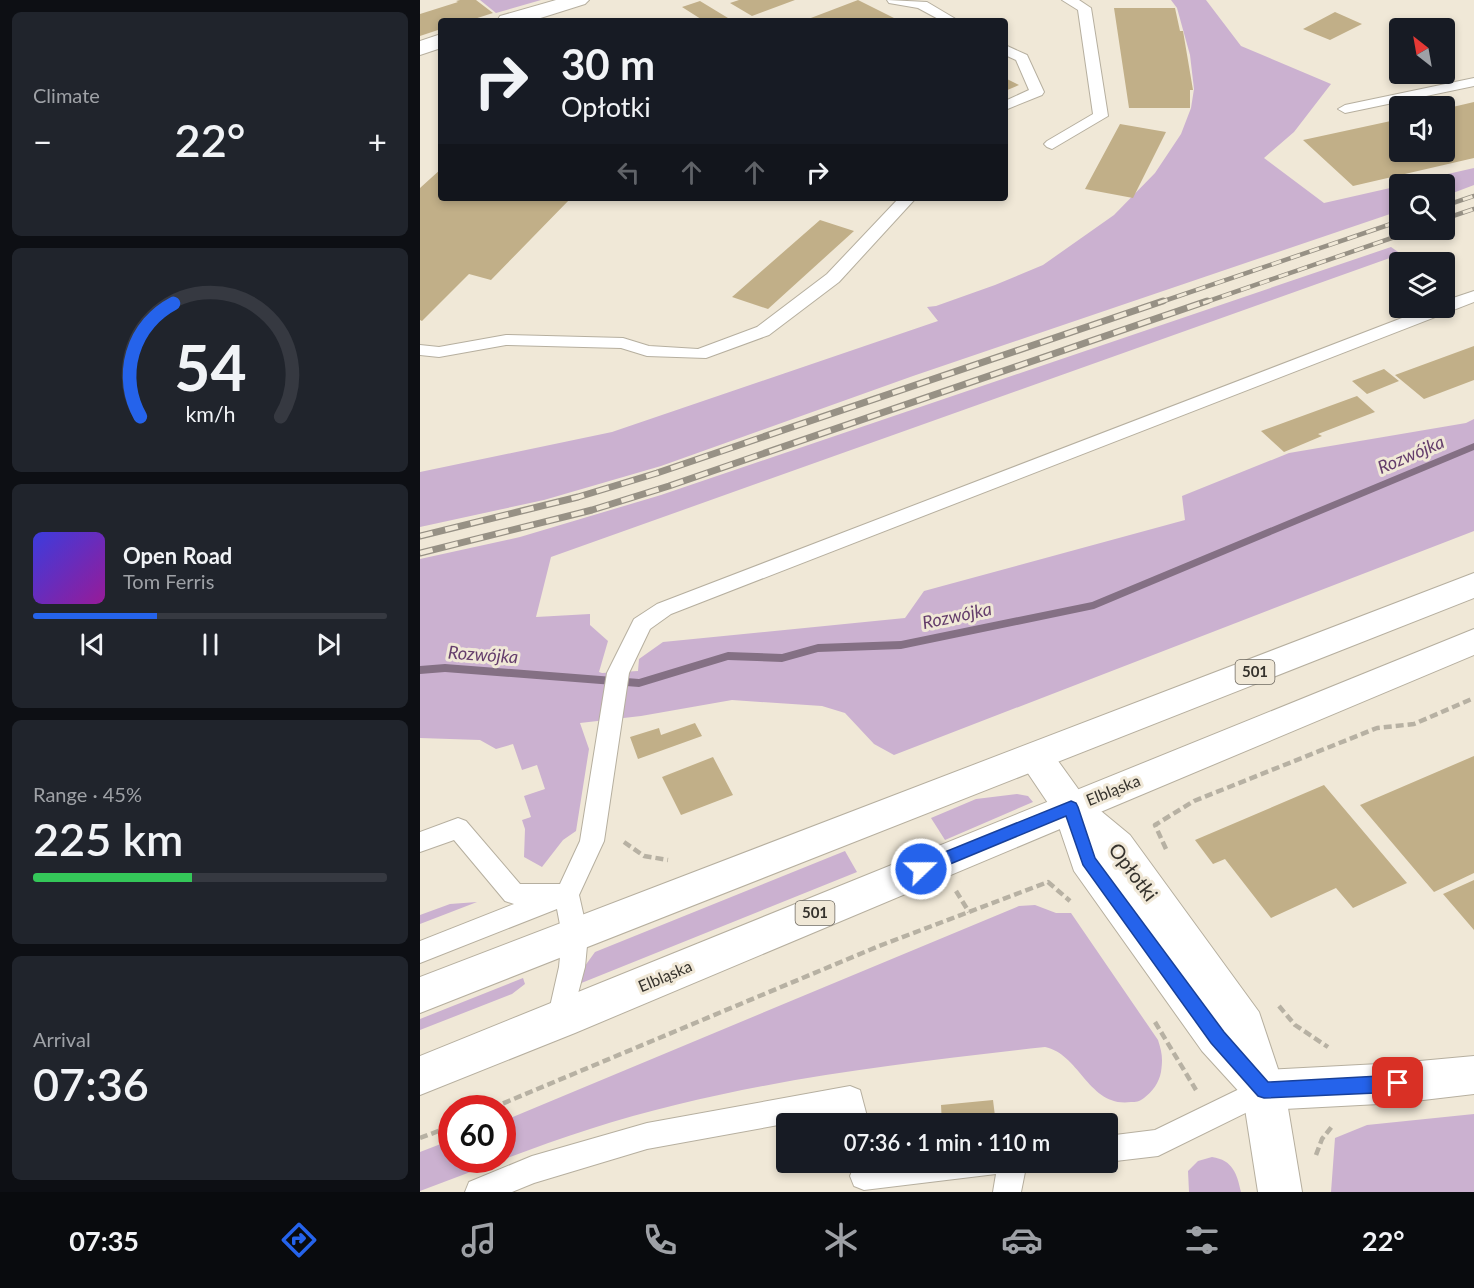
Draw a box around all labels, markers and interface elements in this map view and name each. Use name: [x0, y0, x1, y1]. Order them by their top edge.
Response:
north arrow: [1389, 18, 1455, 84]
map controls: [1389, 18, 1455, 318]
text: 30 m: [561, 39, 655, 89]
icon: right: [462, 42, 540, 120]
text: Climate: [33, 83, 100, 107]
text: Opłotki: [561, 90, 651, 123]
button: sound: [1389, 96, 1455, 162]
text: 22°: [175, 113, 245, 167]
text: −: [33, 121, 52, 161]
text: +: [368, 121, 387, 161]
icon: left: [612, 156, 645, 189]
icon: ahead: [675, 156, 708, 189]
icon: ahead: [738, 156, 771, 189]
icon: right: [801, 156, 834, 189]
button: search: [1389, 174, 1455, 240]
button: layers: [1389, 252, 1455, 318]
text: 54: [174, 329, 246, 404]
text: km/h: [185, 401, 235, 427]
water label: Rozwójka: [1374, 430, 1447, 478]
text: Open Road: [123, 542, 232, 569]
text: Tom Ferris: [123, 569, 214, 593]
water label: Rozwójka: [920, 597, 994, 633]
icon: previous: [76, 628, 109, 661]
icon: pause: [194, 628, 227, 661]
icon: next: [312, 628, 345, 661]
water label: Rozwójka: [447, 641, 519, 667]
road number: 501: [1236, 660, 1274, 684]
street label: Elbląska: [1083, 770, 1143, 809]
text: Range · 45%: [33, 782, 142, 806]
text: 225 km: [33, 812, 183, 866]
position arrow: [889, 837, 953, 901]
street label: Opłotki: [1104, 838, 1163, 905]
road number: 501: [796, 901, 834, 925]
street label: Elbląska: [635, 956, 695, 995]
text: Arrival: [33, 1027, 91, 1051]
text: 07:36: [33, 1057, 149, 1111]
pin: [1372, 1057, 1423, 1108]
icon: arrive: [1381, 1066, 1414, 1099]
speed limit sign: 60: [438, 1095, 516, 1173]
text: 07:36 · 1 min · 110 m: [844, 1129, 1050, 1156]
icon: directions: [278, 1219, 320, 1261]
icon: music: [458, 1219, 500, 1261]
icon: phone: [639, 1219, 681, 1261]
icon: climate: [820, 1219, 862, 1261]
icon: car: [1001, 1219, 1043, 1261]
icon: filters: [1181, 1219, 1223, 1261]
text: 07:35: [69, 1224, 139, 1257]
text: 22°: [1362, 1224, 1405, 1257]

